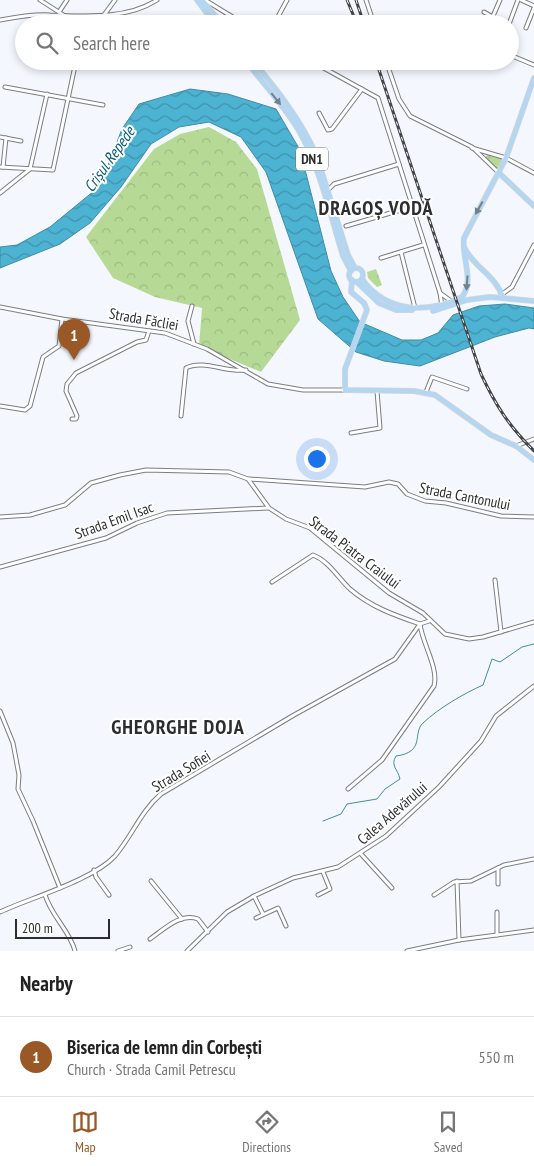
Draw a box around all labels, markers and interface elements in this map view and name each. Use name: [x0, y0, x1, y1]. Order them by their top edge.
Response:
search box: [15, 15, 519, 70]
icon: search: [33, 29, 61, 57]
text: Search here: [73, 31, 150, 55]
one-way arrow: [271, 92, 282, 105]
water label: Crișul Repede: [79, 121, 140, 196]
road number: DN1: [296, 148, 328, 170]
district label: DRAGOȘ VODĂ: [319, 195, 433, 221]
one-way arrow: [475, 201, 483, 216]
one-way arrow: [462, 275, 470, 291]
street label: Strada Făcliei: [108, 304, 180, 334]
pin: 1: [58, 319, 90, 360]
your location: [304, 446, 330, 472]
street label: Strada Cantonului: [418, 478, 512, 514]
street label: Strada Emil Isac: [72, 497, 157, 543]
street label: Strada Piatra Craiului: [306, 511, 404, 593]
district label: GHEORGHE DOJA: [111, 714, 245, 740]
street label: Strada Sofiei: [148, 746, 214, 796]
street label: Calea Adevărului: [353, 777, 431, 849]
scale bar: [15, 916, 110, 939]
text: 200 m: [22, 919, 53, 937]
text: Nearby: [20, 970, 73, 997]
text: Biserica de lemn din Corbești: [67, 1035, 262, 1059]
text: 1: [32, 1047, 40, 1067]
text: 550 m: [479, 1047, 514, 1067]
text: Church · Strada Camil Petrescu: [67, 1059, 236, 1079]
tab: Map: [71, 1108, 99, 1156]
tab: Directions: [242, 1108, 291, 1156]
tab: Saved: [434, 1108, 463, 1156]

